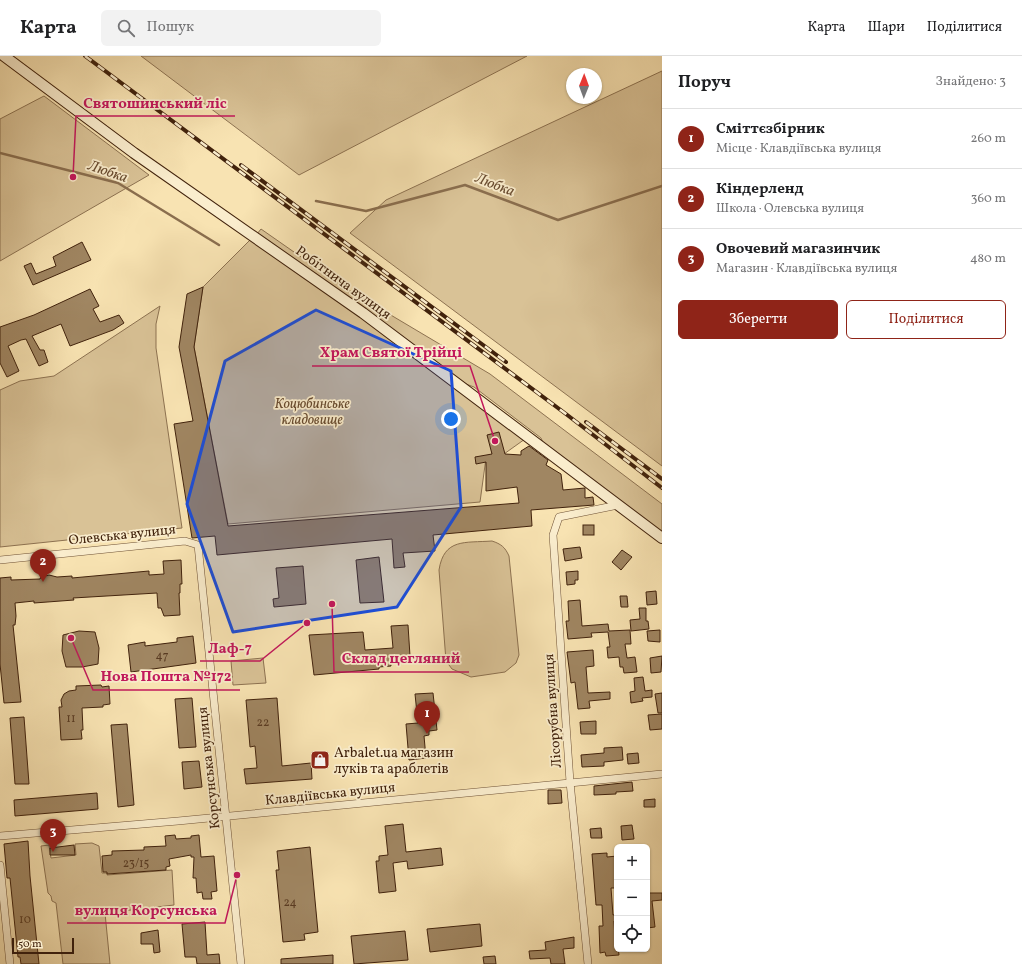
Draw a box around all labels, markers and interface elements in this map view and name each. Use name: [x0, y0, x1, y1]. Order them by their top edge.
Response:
search box: [101, 10, 381, 46]
text: Карта: [20, 15, 77, 41]
icon: search: [115, 17, 137, 39]
text: Пошук: [147, 17, 194, 38]
text: Карта: [808, 18, 846, 37]
text: Шари: [868, 18, 905, 37]
text: Поділитися: [927, 18, 1002, 37]
north arrow: [566, 68, 602, 104]
text: Поруч: [678, 71, 731, 94]
text: Знайдено: 3: [936, 73, 1006, 91]
callout: Святошинський ліс: [76, 89, 235, 116]
text: Святошинський ліс: [83, 94, 227, 115]
text: Сміттєзбірник: [716, 119, 825, 140]
text: 1: [688, 130, 694, 148]
text: 260 m: [971, 130, 1006, 148]
text: Місце · Клавдіївська вулиця: [716, 140, 881, 158]
water label: Любка: [84, 156, 130, 189]
water label: Любка: [471, 168, 517, 203]
text: Кіндерленд: [716, 179, 804, 200]
text: 2: [688, 190, 694, 208]
text: 360 m: [971, 190, 1006, 208]
text: Школа · Олевська вулиця: [716, 200, 864, 218]
text: Овочевий магазинчик: [716, 239, 880, 260]
street label: Робітнича вулиця: [291, 242, 395, 324]
text: 3: [688, 250, 694, 268]
text: 480 m: [970, 250, 1006, 268]
text: Магазин · Клавдіївська вулиця: [716, 260, 897, 278]
button: Зберегти: [678, 300, 838, 339]
button: Поділитися: [846, 300, 1006, 339]
callout: Храм Святої Трійці: [312, 339, 470, 366]
text: Храм Святої Трійці: [320, 343, 462, 364]
park label: Коцюбинське кладовище: [274, 395, 350, 430]
your location: [441, 409, 461, 429]
street label: Олевська вулиця: [68, 520, 177, 551]
pin: 2: [30, 549, 56, 582]
callout: Лаф-7: [200, 634, 260, 661]
text: Лаф-7: [208, 639, 252, 660]
callout: Склад цегляний: [334, 645, 469, 672]
house number: 47: [156, 648, 169, 664]
text: Склад цегляний: [342, 649, 461, 670]
street label: Лісорубна вулиця: [540, 653, 567, 769]
callout: Нова Пошта №172: [93, 663, 240, 690]
text: Нова Пошта №172: [100, 667, 232, 688]
pin: 1: [414, 701, 440, 734]
street label: Корсунська вулиця: [194, 706, 225, 830]
house number: 11: [66, 711, 76, 727]
house number: 22: [257, 715, 269, 731]
place label: Arbalet.ua магазин луків та араблетів: [334, 744, 454, 779]
shop icon: Arbalet.ua магазин луків та араблетів: [309, 749, 331, 771]
street label: Клавдіївська вулиця: [264, 778, 396, 811]
pin: 3: [40, 819, 66, 852]
map controls: [614, 844, 650, 952]
button: +: [614, 844, 650, 880]
house number: 23/15: [123, 856, 150, 872]
button: −: [614, 880, 650, 916]
house number: 24: [283, 895, 297, 911]
callout: вулиця Корсунська: [67, 896, 225, 923]
text: вулиця Корсунська: [75, 901, 217, 922]
house number: 10: [19, 912, 31, 928]
button: locate: [614, 916, 650, 952]
scale bar: [12, 936, 74, 955]
text: 50 m: [18, 937, 42, 952]

